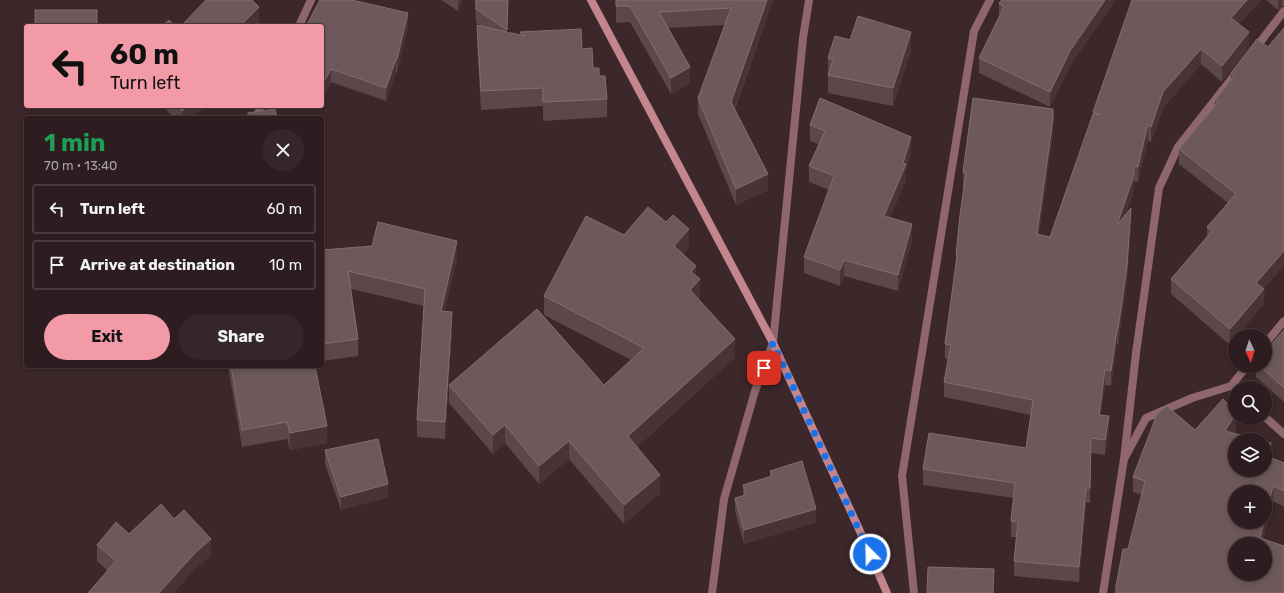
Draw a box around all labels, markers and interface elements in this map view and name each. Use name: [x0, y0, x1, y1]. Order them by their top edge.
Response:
text: 60 m: [110, 38, 179, 71]
icon: left: [44, 40, 96, 92]
text: Turn left: [110, 72, 180, 94]
text: 1 min: [44, 129, 105, 157]
button: close: [262, 129, 304, 171]
text: 70 m · 13:40: [44, 158, 117, 173]
icon: left: [46, 198, 68, 220]
text: Turn left: [80, 200, 145, 218]
text: 60 m: [266, 200, 302, 218]
icon: arrive: [46, 254, 68, 276]
text: Arrive at destination: [80, 256, 235, 274]
text: 10 m: [269, 256, 302, 274]
button: Exit: [44, 314, 170, 360]
button: Share: [178, 314, 304, 360]
north arrow: [1228, 329, 1272, 373]
map controls: [1228, 329, 1272, 581]
pin: [747, 351, 781, 385]
icon: arrive: [753, 357, 775, 379]
button: search: [1228, 381, 1272, 425]
button: layers: [1228, 433, 1272, 477]
button: +: [1228, 485, 1272, 529]
position arrow: [849, 533, 891, 575]
button: −: [1228, 537, 1272, 581]

